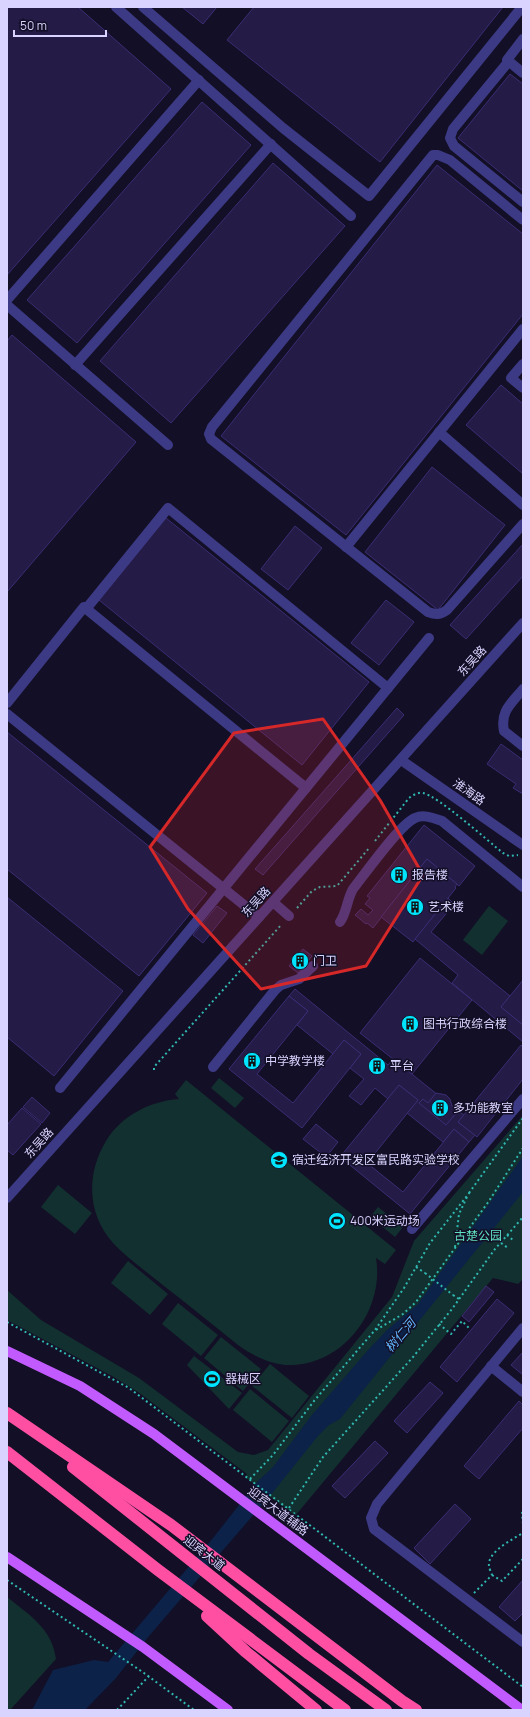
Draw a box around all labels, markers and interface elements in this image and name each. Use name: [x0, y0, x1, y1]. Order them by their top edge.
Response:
scale bar: [14, 12, 106, 38]
text: 50 m: [20, 17, 47, 34]
street label: 东吴路: [453, 642, 490, 680]
street label: 淮海路: [450, 774, 489, 809]
building icon: 报告楼: [389, 865, 409, 885]
place label: 报告楼: [412, 866, 448, 883]
street label: 东吴路: [237, 883, 274, 921]
building icon: 艺术楼: [405, 897, 425, 917]
place label: 艺术楼: [428, 898, 464, 915]
building icon: 门卫: [290, 951, 310, 971]
place label: 门卫: [313, 952, 337, 969]
building icon: 图书行政综合楼: [400, 1014, 420, 1034]
place label: 图书行政综合楼: [423, 1015, 507, 1032]
building icon: 中学教学楼: [242, 1051, 262, 1071]
place label: 中学教学楼: [265, 1052, 325, 1069]
building icon: 平台: [367, 1056, 387, 1076]
place label: 平台: [390, 1057, 414, 1074]
building icon: 多功能教室: [430, 1098, 450, 1118]
place label: 多功能教室: [453, 1099, 513, 1116]
street label: 东吴路: [20, 1124, 57, 1162]
school or university icon: 宿迁经济开发区富民路实验学校: [269, 1150, 289, 1170]
place label: 宿迁经济开发区富民路实验学校: [292, 1151, 460, 1168]
sports icon: 400米运动场: [327, 1211, 347, 1231]
place label: 400米运动场: [350, 1212, 420, 1229]
park label: 古楚公园: [454, 1227, 502, 1244]
water label: 树仁河: [380, 1312, 422, 1356]
sports icon: 器械区: [202, 1369, 222, 1389]
place label: 器械区: [225, 1370, 261, 1387]
street label: 迎宾大道辅路: [244, 1482, 312, 1539]
street label: 迎宾大道: [180, 1531, 228, 1574]

